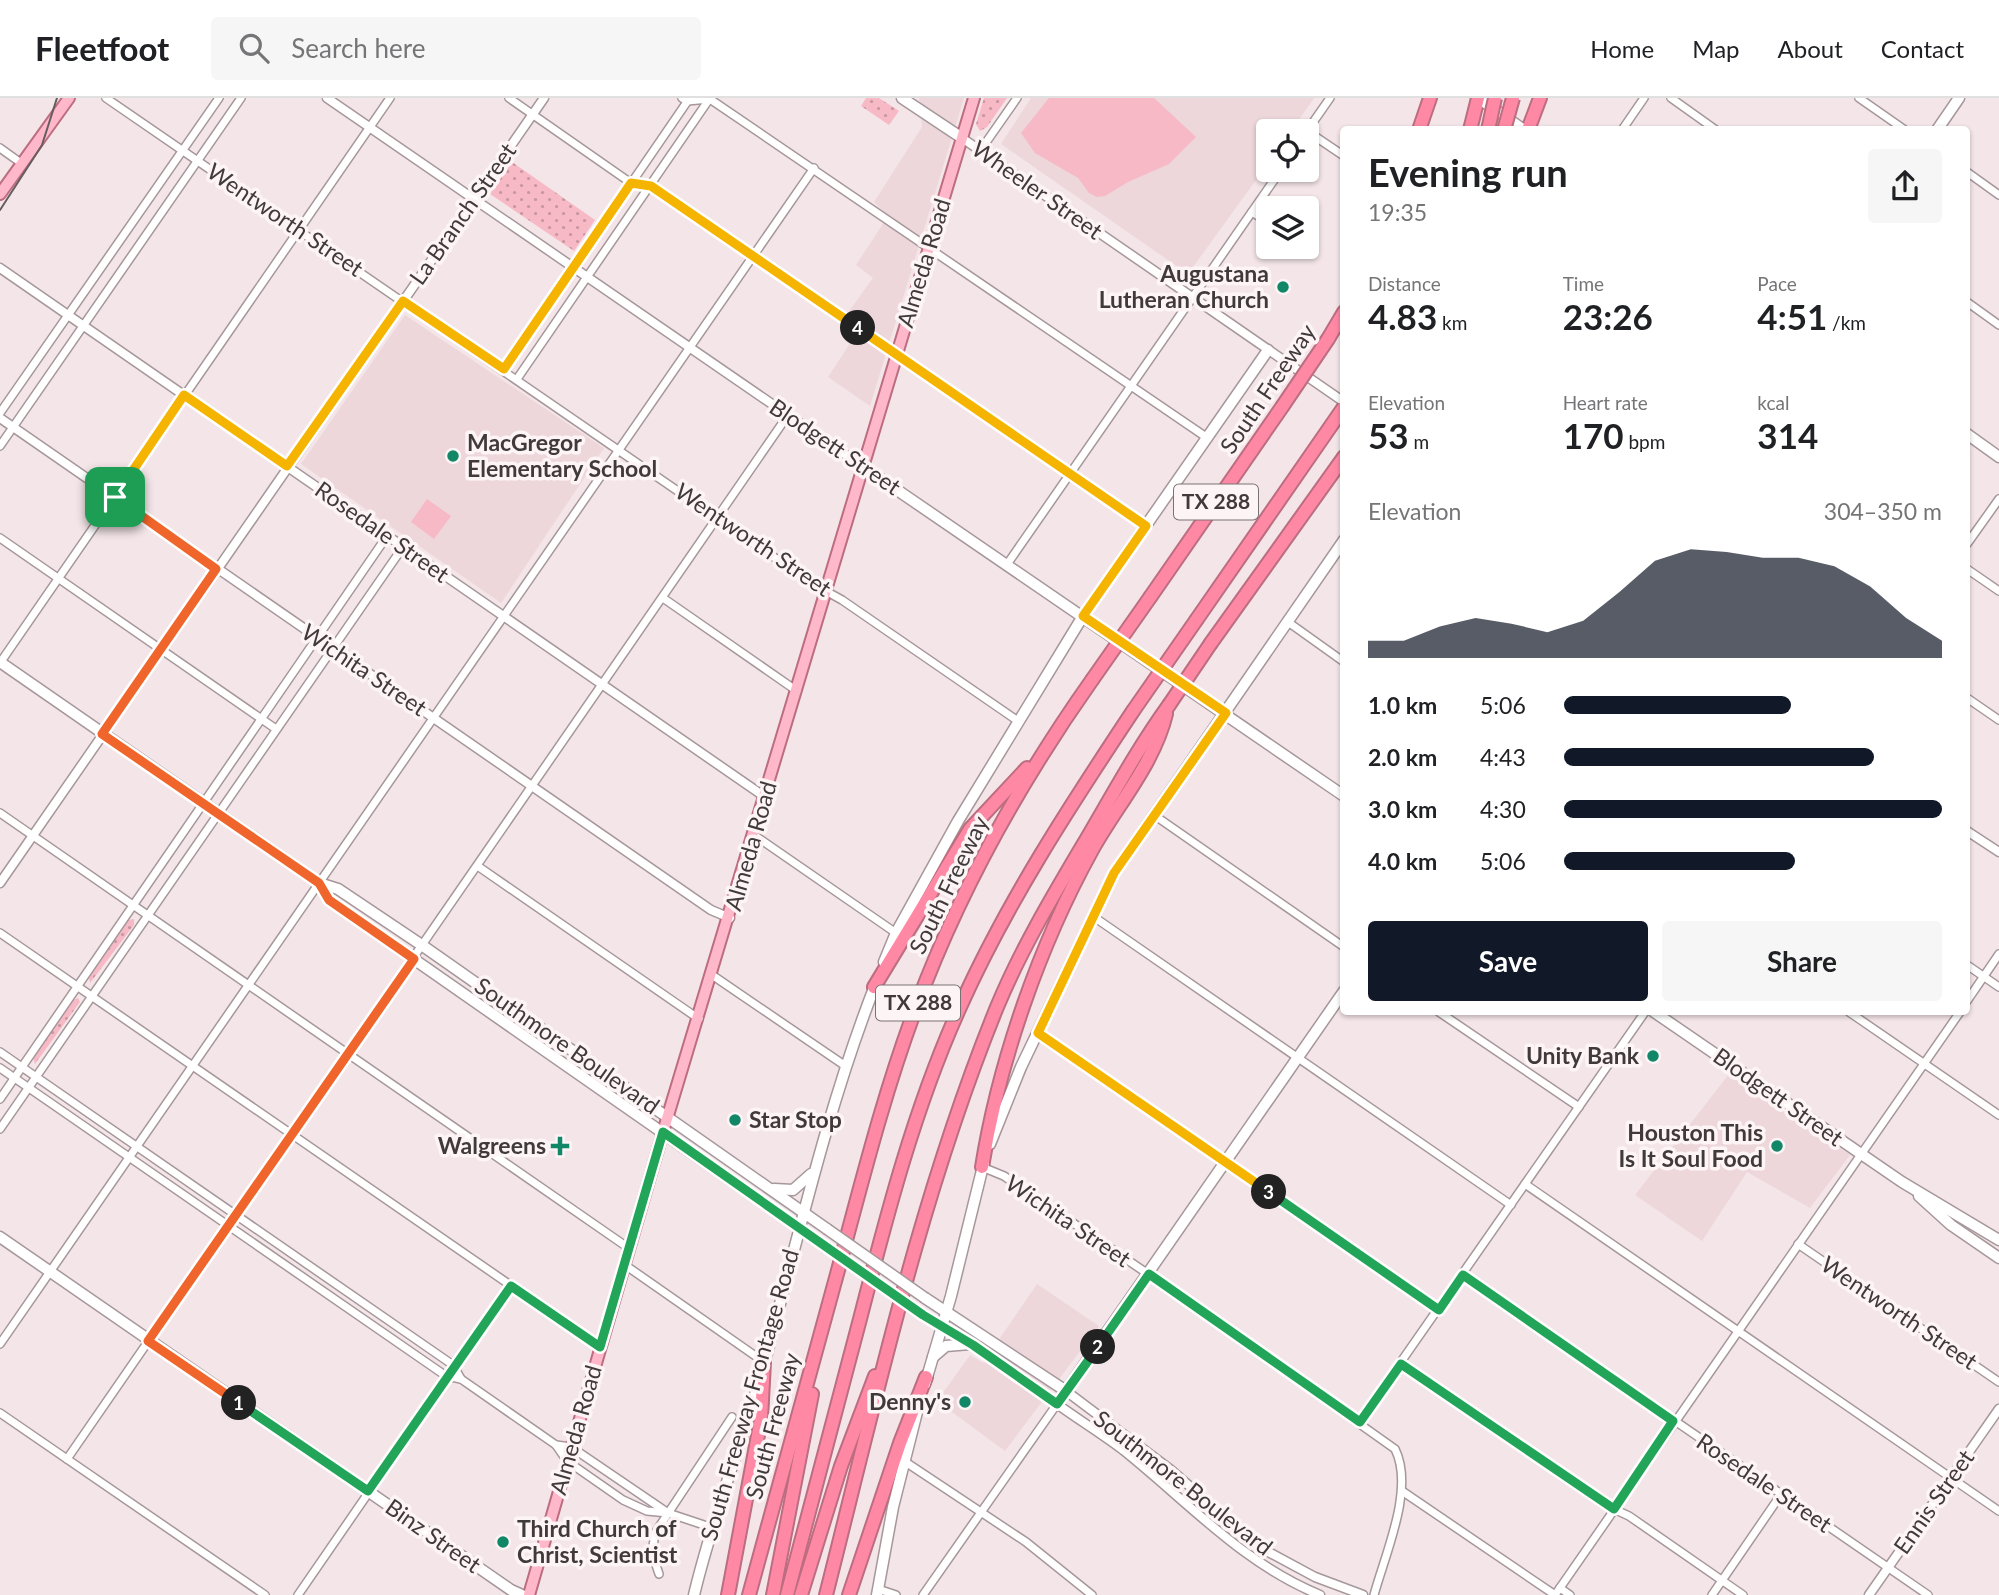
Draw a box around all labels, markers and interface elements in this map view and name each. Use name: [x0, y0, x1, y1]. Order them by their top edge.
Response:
search box: [211, 17, 701, 80]
text: Fleetfoot: [35, 28, 169, 68]
icon: search: [235, 29, 273, 67]
text: Search here: [291, 32, 425, 64]
text: Home: [1590, 34, 1654, 63]
text: Map: [1692, 34, 1740, 63]
text: About: [1778, 34, 1843, 63]
text: Contact: [1881, 34, 1964, 63]
map controls: [1256, 119, 1319, 259]
button: locate: [1256, 119, 1319, 182]
street label: Wheeler Street: [967, 134, 1109, 245]
street label: La Branch Street: [403, 137, 522, 290]
text: Evening run: [1368, 149, 1568, 195]
button: share: [1868, 149, 1942, 223]
street label: Wentworth Street: [202, 157, 370, 282]
street label: Almeda Road: [890, 195, 956, 331]
button: layers: [1256, 196, 1319, 259]
text: 19:35: [1368, 198, 1427, 226]
place label: Augustana Lutheran Church: [1099, 259, 1269, 313]
text: Distance: [1368, 272, 1441, 295]
text: Time: [1563, 272, 1604, 295]
text: Pace: [1757, 272, 1797, 295]
marker: Augustana Lutheran Church: [1275, 279, 1291, 295]
text: 4.83: [1368, 295, 1437, 337]
text: 23:26: [1563, 295, 1653, 337]
text: 4:51: [1757, 295, 1827, 337]
pin: 4: [840, 310, 876, 345]
text: km: [1437, 311, 1467, 334]
text: /km: [1827, 311, 1866, 334]
text: 4: [852, 316, 863, 339]
street label: South Freeway: [1214, 318, 1321, 459]
text: Elevation: [1368, 391, 1445, 414]
text: Heart rate: [1563, 391, 1648, 414]
text: kcal: [1757, 391, 1789, 414]
street label: Blodgett Street: [765, 392, 907, 501]
text: 53: [1368, 414, 1409, 456]
text: 170: [1563, 414, 1624, 456]
text: 314: [1757, 414, 1818, 456]
place label: MacGregor Elementary School: [467, 428, 657, 482]
text: m: [1409, 430, 1429, 453]
text: bpm: [1624, 430, 1665, 453]
marker: MacGregor Elementary School: [445, 448, 461, 464]
pin: [85, 467, 145, 527]
street label: Rosedale Street: [310, 475, 456, 588]
street label: Wentworth Street: [670, 477, 838, 602]
icon: arrive: [96, 478, 134, 516]
road number: TX 288: [1174, 484, 1258, 520]
text: Elevation: [1368, 497, 1461, 525]
text: 304–350 m: [1824, 497, 1942, 525]
street label: Wichita Street: [297, 617, 433, 722]
text: 1.0 km: [1368, 691, 1437, 719]
text: 5:06: [1480, 691, 1526, 719]
text: 2.0 km: [1368, 743, 1437, 771]
text: 4:43: [1480, 743, 1526, 771]
street label: Almeda Road: [718, 778, 782, 914]
text: 3.0 km: [1368, 795, 1437, 823]
text: 4:30: [1480, 795, 1526, 823]
street label: South Freeway: [903, 811, 994, 958]
text: 4.0 km: [1368, 847, 1437, 875]
text: 5:06: [1480, 847, 1526, 875]
button: Save: [1368, 921, 1648, 1001]
button: Share: [1662, 921, 1942, 1001]
street label: Southmore Boulevard: [470, 971, 665, 1119]
road number: TX 288: [876, 986, 960, 1020]
place label: Unity Bank: [1526, 1041, 1640, 1069]
street label: Blodgett Street: [1708, 1041, 1849, 1152]
marker: Unity Bank: [1645, 1048, 1661, 1064]
place label: Star Stop: [749, 1105, 842, 1133]
marker: Star Stop: [727, 1112, 743, 1128]
place label: Houston This Is It Soul Food: [1619, 1118, 1763, 1172]
place label: Walgreens: [438, 1131, 546, 1159]
marker: Walgreens: [552, 1138, 568, 1154]
marker: Houston This Is It Soul Food: [1769, 1138, 1785, 1154]
street label: Wichita Street: [1001, 1168, 1137, 1273]
pin: 3: [1252, 1174, 1286, 1210]
text: 3: [1263, 1180, 1274, 1203]
street label: South Freeway Frontage Road: [695, 1246, 805, 1544]
street label: Wentworth Street: [1816, 1250, 1984, 1375]
pin: 2: [1080, 1330, 1116, 1364]
text: 2: [1092, 1335, 1103, 1358]
street label: South Freeway: [740, 1350, 806, 1502]
street label: Almeda Road: [543, 1362, 607, 1498]
pin: 1: [222, 1386, 256, 1420]
place label: Denny's: [869, 1387, 951, 1415]
text: 1: [233, 1391, 244, 1414]
marker: Denny's: [957, 1394, 973, 1410]
street label: Southmore Boulevard: [1089, 1404, 1279, 1561]
street label: Rosedale Street: [1692, 1427, 1838, 1538]
street label: Ennis Street: [1887, 1443, 1980, 1559]
street label: Binz Street: [381, 1492, 487, 1579]
place label: Third Church of Christ, Scientist: [517, 1514, 678, 1568]
marker: Third Church of Christ, Scientist: [495, 1534, 511, 1550]

